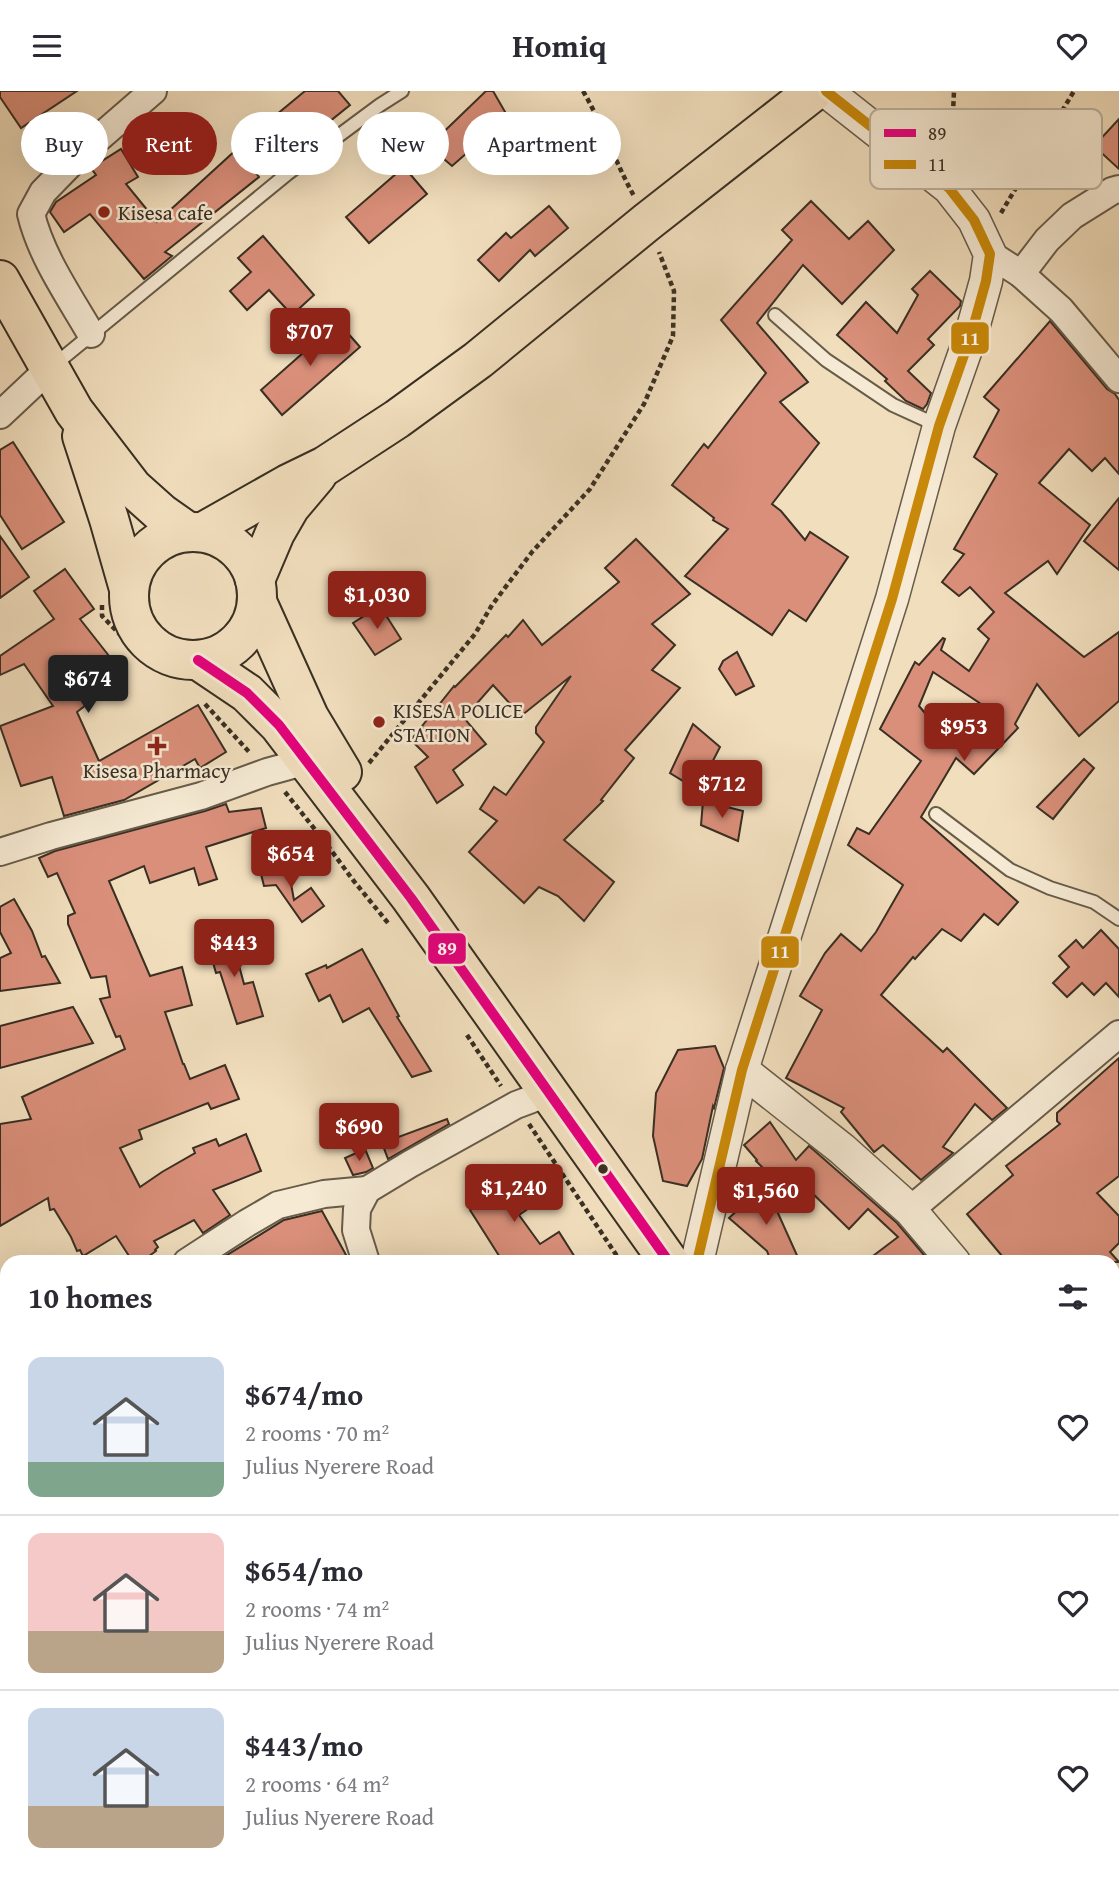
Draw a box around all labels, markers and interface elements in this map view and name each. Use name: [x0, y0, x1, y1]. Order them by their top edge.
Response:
text: Homiq: [512, 22, 607, 69]
icon: menu: [28, 27, 66, 65]
icon: heart: [1053, 27, 1091, 65]
legend: [870, 109, 1102, 189]
chip: Buy: [21, 112, 108, 175]
chip: Rent: [122, 112, 217, 175]
chip: Filters: [231, 112, 343, 175]
chip: New: [357, 112, 449, 175]
chip: Apartment: [463, 112, 621, 175]
text: 89: [928, 119, 946, 147]
text: 11: [928, 150, 946, 178]
place label: Kisesa cafe: [118, 197, 213, 228]
marker: Kisesa cafe: [96, 204, 112, 220]
pin: $707: [269, 309, 351, 368]
text: $707: [286, 314, 334, 347]
line badge: 11: [950, 321, 990, 355]
text: 11: [960, 324, 980, 352]
pin: $1,030: [320, 571, 434, 631]
text: $1,030: [344, 577, 410, 610]
pin: $674: [47, 655, 129, 715]
text: $674: [64, 661, 112, 694]
place label: KISESA POLICE STATION: [393, 695, 524, 750]
pin: $953: [923, 703, 1005, 763]
text: $953: [940, 709, 988, 742]
marker: KISESA POLICE STATION: [371, 714, 387, 730]
marker: Kisesa Pharmacy: [149, 738, 165, 754]
place label: Kisesa Pharmacy: [83, 755, 231, 786]
pin: $712: [681, 761, 763, 820]
text: $712: [698, 766, 746, 799]
pin: $654: [250, 831, 332, 890]
text: $654: [267, 836, 315, 869]
pin: $443: [193, 919, 275, 979]
text: $443: [210, 925, 258, 958]
line badge: 89: [427, 932, 467, 965]
text: 89: [437, 934, 457, 962]
line badge: 11: [760, 935, 800, 969]
text: 11: [770, 937, 790, 965]
pin: $690: [318, 1103, 400, 1163]
text: $690: [335, 1109, 383, 1142]
unlabelled marker: [596, 1162, 610, 1176]
pin: $1,240: [457, 1165, 571, 1224]
pin: $1,560: [709, 1167, 823, 1227]
text: $1,240: [481, 1170, 547, 1203]
text: $1,560: [733, 1173, 799, 1206]
text: 10 homes: [28, 1275, 153, 1319]
icon: filters: [1054, 1278, 1092, 1316]
text: $674/mo: [245, 1372, 363, 1416]
icon: home: [84, 1385, 168, 1469]
icon: heart: [1054, 1408, 1092, 1446]
text: 2 rooms · 70 m²: [245, 1416, 389, 1449]
text: Julius Nyerere Road: [245, 1449, 434, 1482]
text: $654/mo: [245, 1548, 363, 1592]
icon: home: [84, 1561, 168, 1645]
icon: heart: [1054, 1584, 1092, 1622]
text: 2 rooms · 74 m²: [245, 1592, 389, 1625]
text: Julius Nyerere Road: [245, 1625, 434, 1658]
text: $443/mo: [245, 1723, 363, 1767]
icon: home: [84, 1736, 168, 1820]
icon: heart: [1054, 1759, 1092, 1797]
text: 2 rooms · 64 m²: [245, 1767, 389, 1800]
text: Julius Nyerere Road: [245, 1800, 434, 1833]

